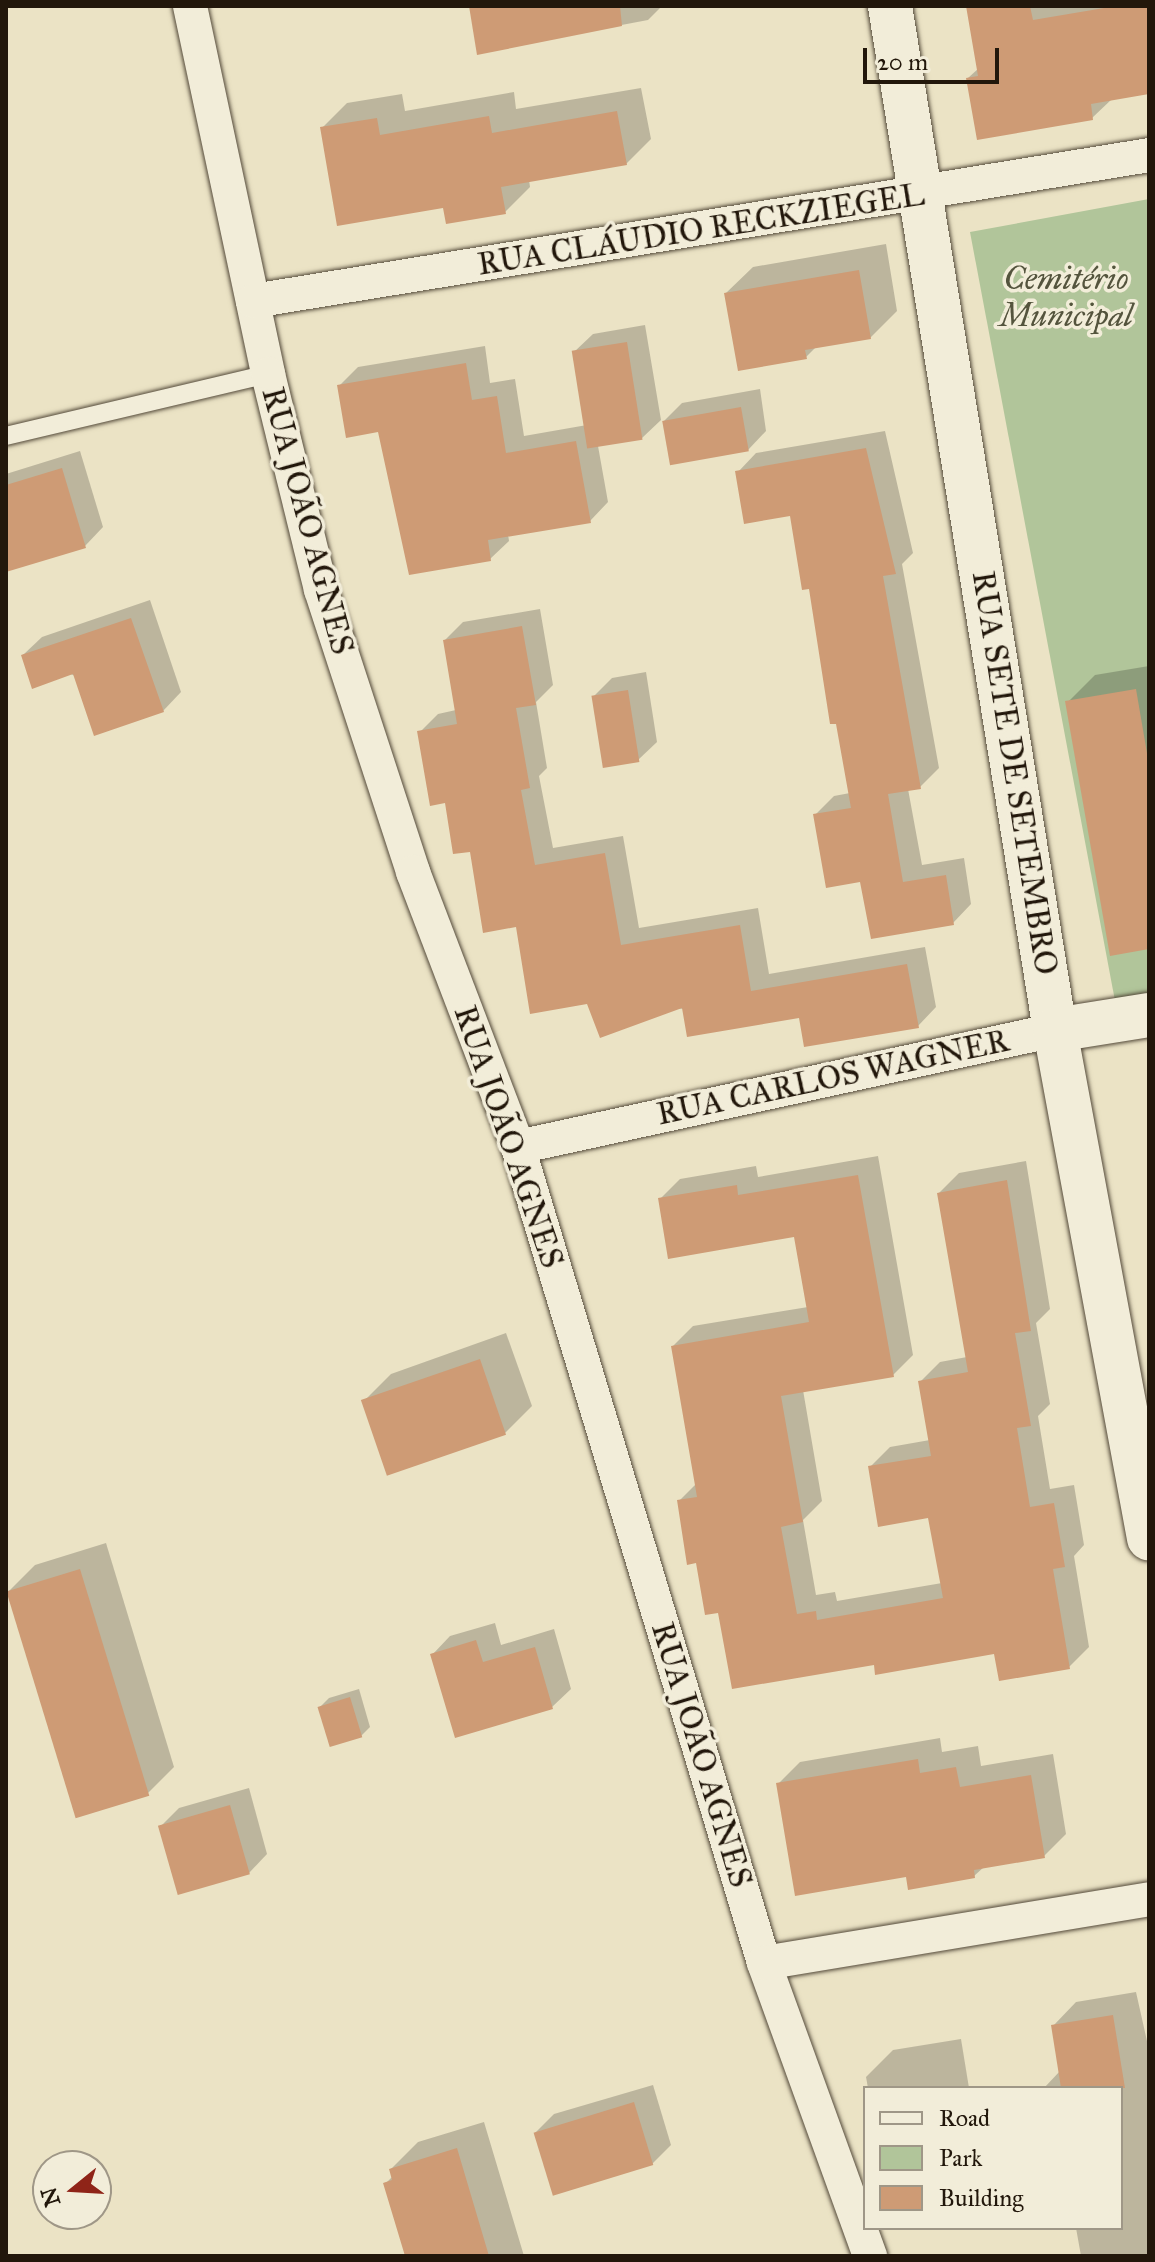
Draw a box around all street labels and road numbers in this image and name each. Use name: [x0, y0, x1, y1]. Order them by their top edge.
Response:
street label: RUA CLÁUDIO RECKZIEGEL: [475, 176, 927, 284]
street label: RUA JOÃO AGNES: [253, 383, 361, 659]
street label: RUA SETE DE SETEMBRO: [963, 568, 1065, 978]
street label: RUA JOÃO AGNES: [445, 1001, 571, 1273]
street label: RUA CARLOS WAGNER: [653, 1022, 1013, 1134]
street label: RUA JOÃO AGNES: [642, 1618, 760, 1892]

